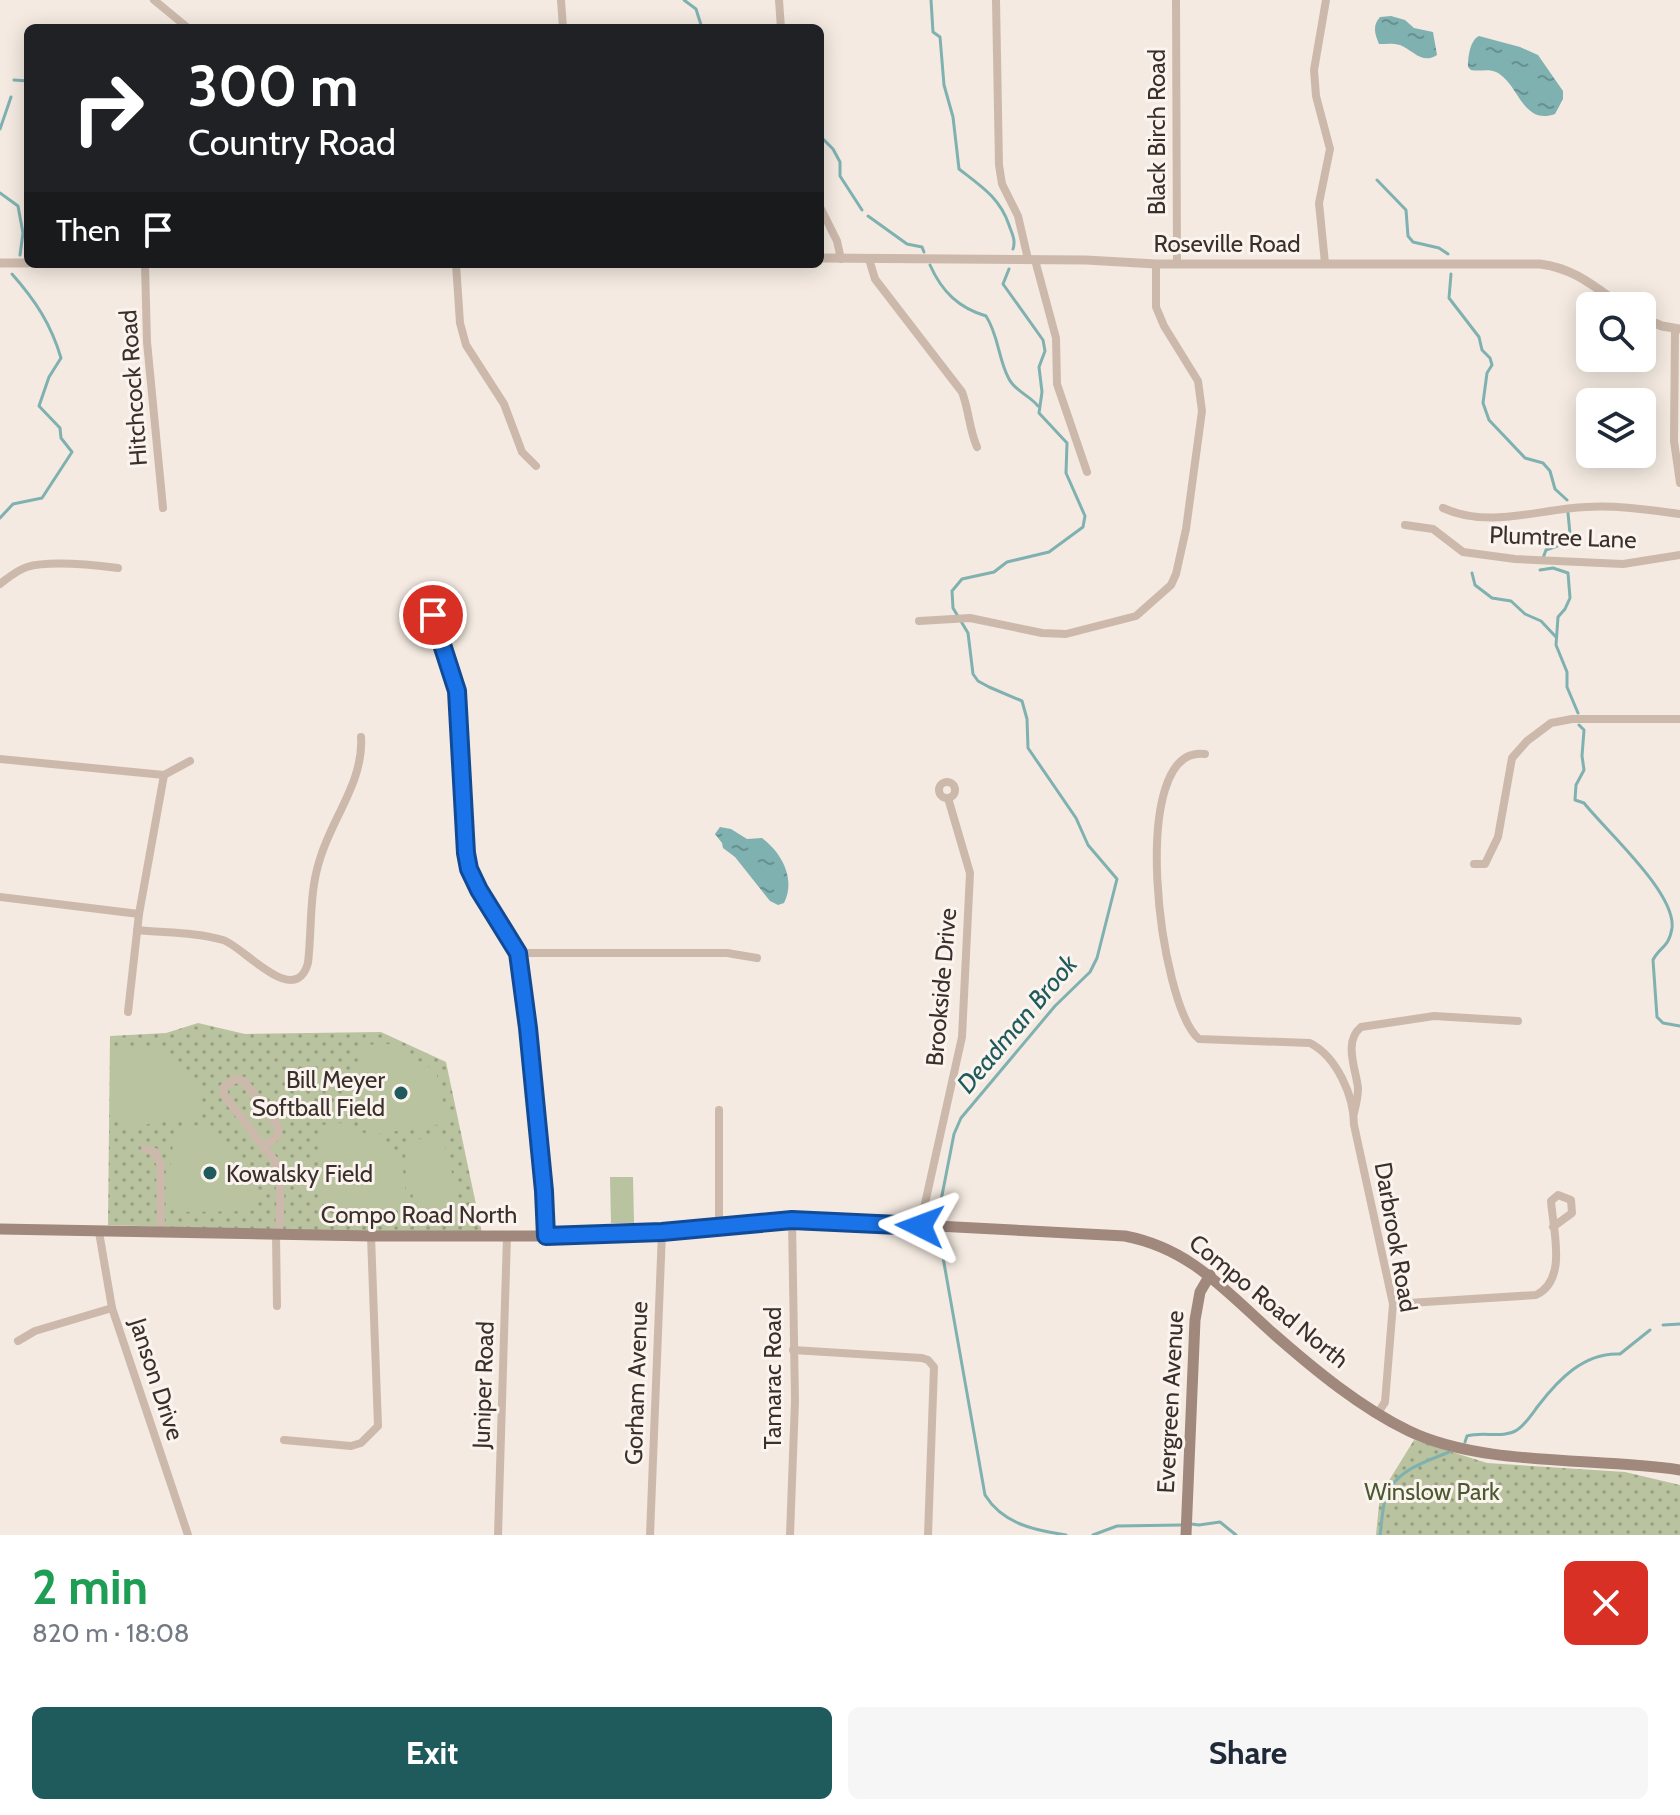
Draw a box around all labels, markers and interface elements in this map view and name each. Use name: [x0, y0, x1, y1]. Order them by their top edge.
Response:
street label: Black Birch Road: [1142, 49, 1171, 215]
text: 300 m: [188, 52, 359, 120]
icon: right: [56, 56, 160, 160]
text: Country Road: [188, 120, 396, 164]
icon: arrive: [136, 208, 180, 252]
text: Then: [56, 212, 120, 249]
street label: Roseville Road: [1153, 229, 1301, 258]
map controls: [1576, 292, 1656, 468]
button: search: [1576, 292, 1656, 372]
street label: Hitchcock Road: [113, 309, 153, 467]
button: layers: [1576, 388, 1656, 468]
street label: Plumtree Lane: [1489, 520, 1637, 554]
pin: [399, 581, 467, 649]
icon: arrive: [411, 593, 455, 637]
street label: Brookside Drive: [920, 907, 962, 1067]
water label: Deadman Brook: [950, 948, 1085, 1100]
place label: Bill Meyer Softball Field: [252, 1065, 385, 1122]
marker: Bill Meyer Softball Field: [392, 1084, 410, 1102]
place label: Kowalsky Field: [226, 1159, 373, 1188]
street label: Darbrook Road: [1369, 1160, 1423, 1314]
marker: Kowalsky Field: [201, 1164, 219, 1182]
position arrow: [878, 1184, 962, 1268]
street label: Compo Road North: [321, 1200, 517, 1229]
street label: Compo Road North: [1183, 1228, 1355, 1374]
street label: Gorham Avenue: [619, 1301, 653, 1465]
street label: Tamarac Road: [758, 1307, 787, 1449]
street label: Evergreen Avenue: [1151, 1310, 1189, 1494]
street label: Janson Drive: [123, 1313, 190, 1444]
street label: Juniper Road: [466, 1321, 500, 1450]
park label: Winslow Park: [1364, 1477, 1500, 1506]
text: 2 min: [32, 1558, 148, 1616]
button: close: [1564, 1561, 1648, 1645]
text: 820 m · 18:08: [32, 1617, 190, 1649]
button: Exit: [32, 1707, 832, 1799]
button: Share: [848, 1707, 1648, 1799]

